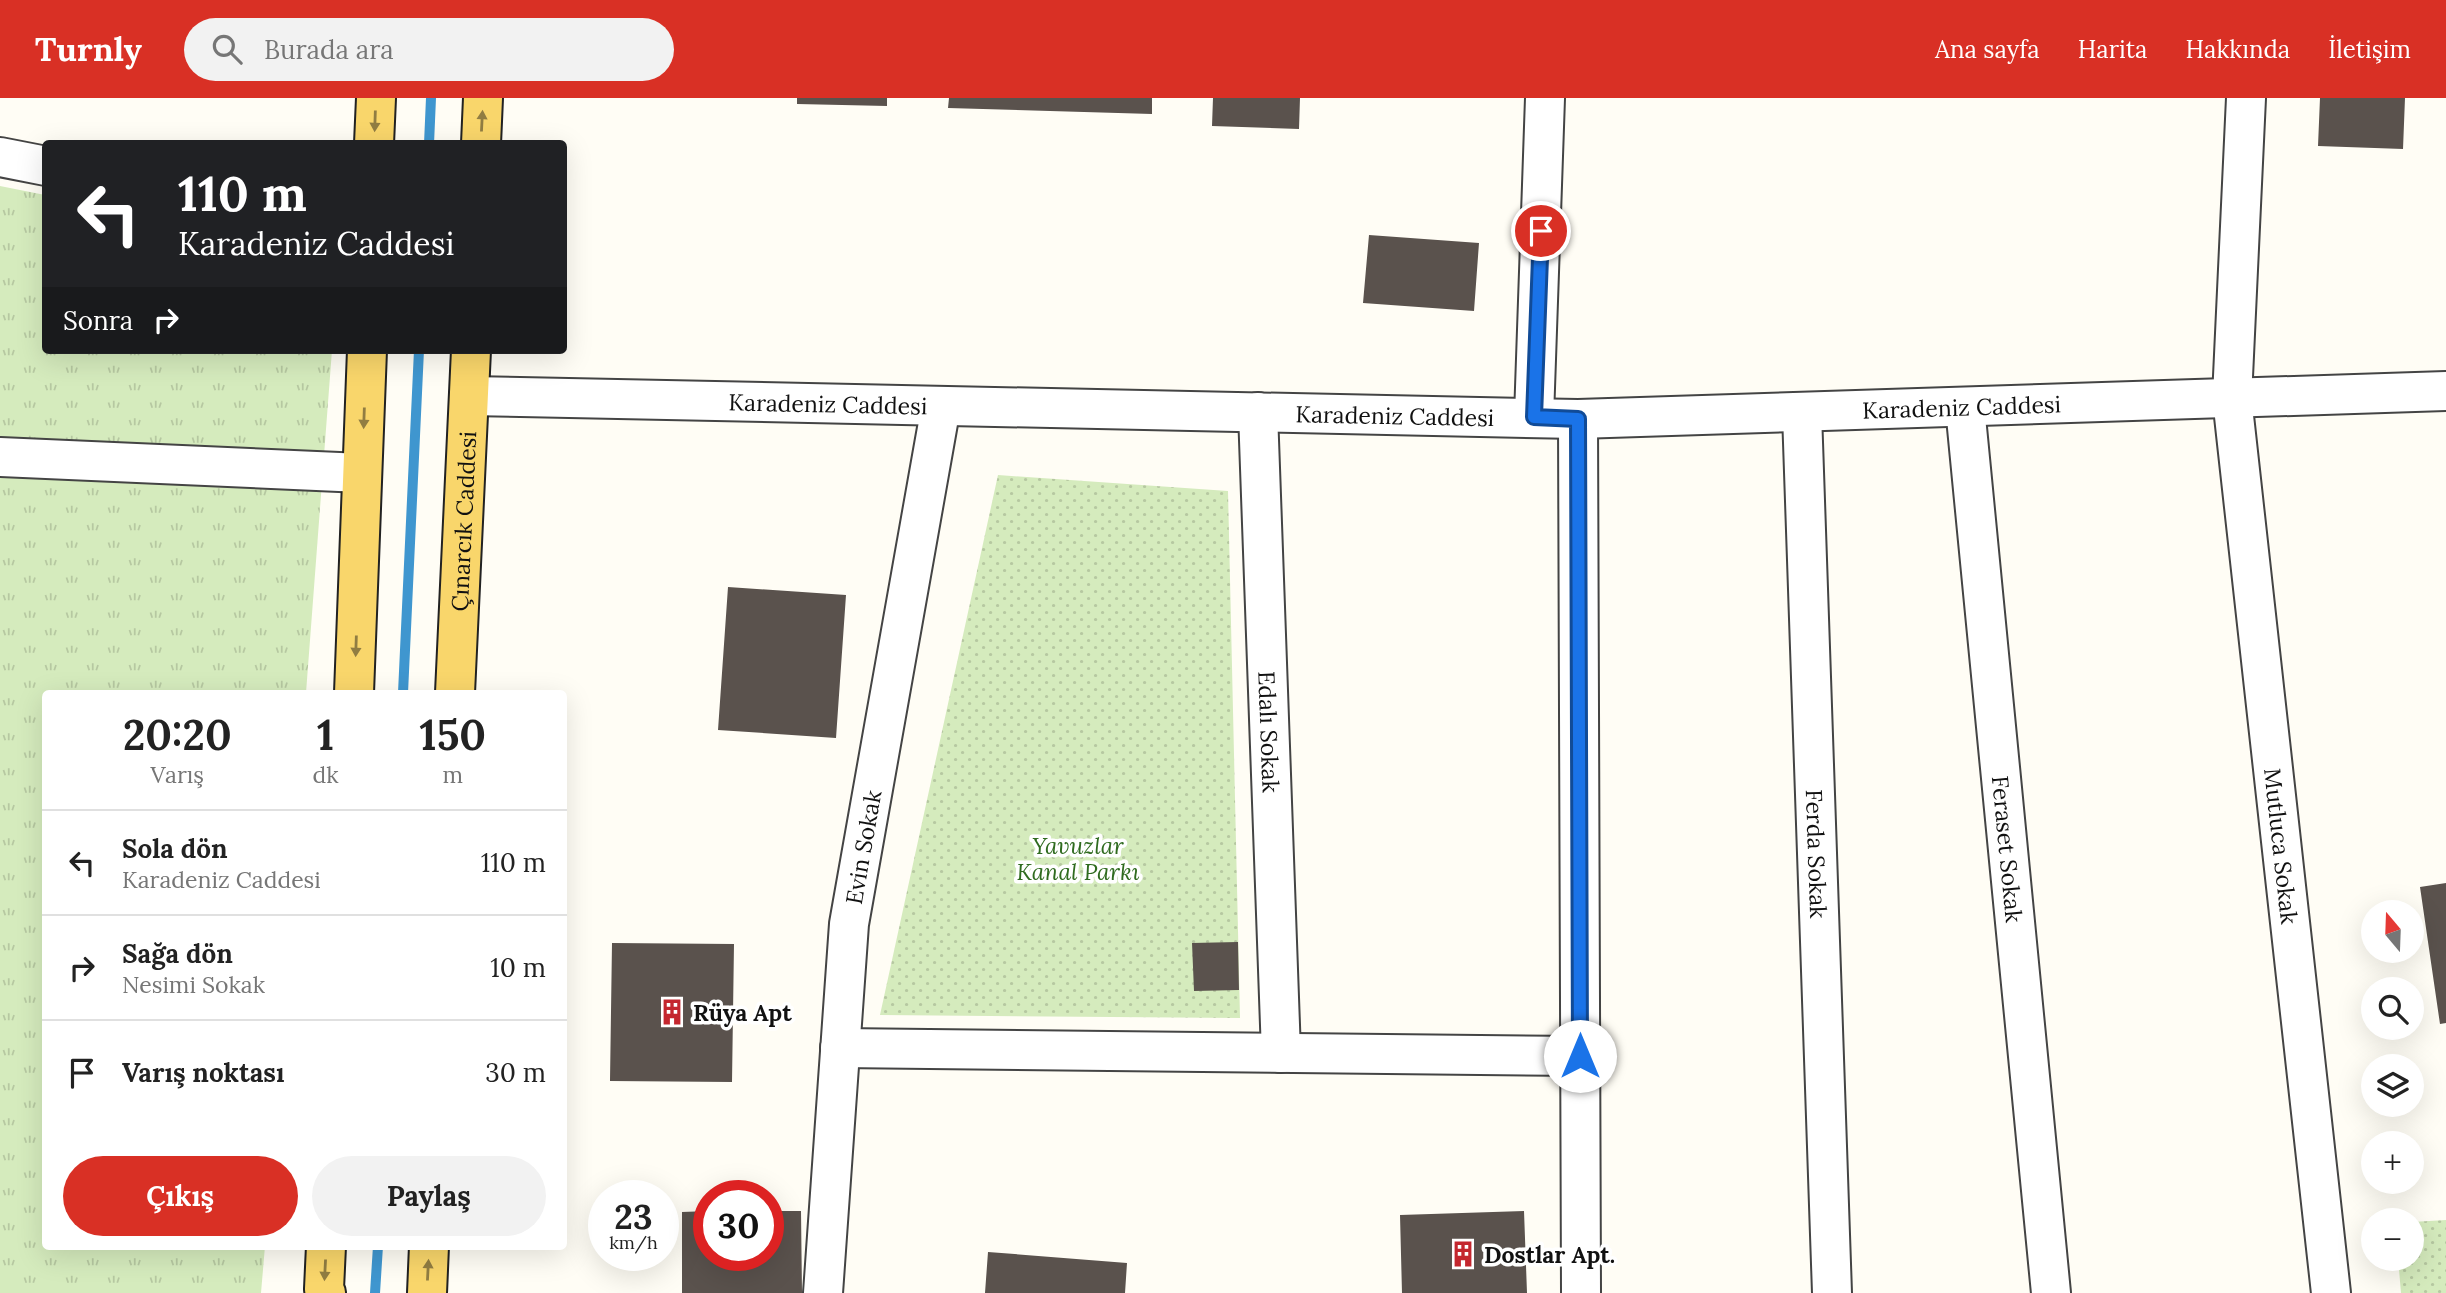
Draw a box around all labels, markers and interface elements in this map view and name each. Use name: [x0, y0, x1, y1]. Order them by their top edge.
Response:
search box: [184, 18, 674, 81]
text: Turnly: [35, 28, 142, 70]
icon: search: [208, 30, 246, 68]
text: Burada ara: [264, 33, 394, 66]
text: Ana sayfa: [1935, 34, 2040, 65]
text: Harita: [2078, 34, 2147, 65]
text: Hakkında: [2185, 34, 2290, 65]
text: İletişim: [2328, 34, 2411, 65]
one-way arrow: [369, 110, 380, 132]
one-way arrow: [477, 110, 488, 132]
text: 110 m: [178, 162, 307, 224]
icon: left: [63, 168, 154, 259]
pin: [1511, 201, 1571, 261]
icon: arrive: [1522, 212, 1560, 250]
text: Karadeniz Caddesi: [178, 223, 454, 264]
icon: right: [147, 301, 185, 339]
text: Sonra: [63, 304, 133, 337]
street label: Karadeniz Caddesi: [728, 387, 928, 420]
street label: Karadeniz Caddesi: [1862, 389, 2061, 424]
street label: Karadeniz Caddesi: [1295, 399, 1495, 432]
one-way arrow: [358, 407, 370, 429]
street label: Çınarcık Caddesi: [444, 430, 482, 612]
one-way arrow: [350, 635, 361, 657]
street label: Edalı Sokak: [1253, 670, 1286, 794]
text: 20:20: [123, 708, 232, 762]
text: 1: [317, 708, 334, 762]
text: 150: [420, 708, 486, 762]
text: Varış: [151, 760, 204, 789]
text: dk: [313, 760, 339, 789]
text: m: [443, 760, 463, 789]
street label: Mutluca Sokak: [2259, 766, 2305, 926]
street label: Feraset Sokak: [1986, 774, 2030, 924]
street label: Evin Sokak: [838, 787, 887, 906]
street label: Ferda Sokak: [1800, 789, 1834, 920]
park label: Yavuzlar Kanal Parkı: [1017, 831, 1140, 886]
text: Sola dön: [122, 832, 228, 865]
icon: left: [63, 844, 101, 882]
text: 110 m: [481, 846, 546, 879]
text: Karadeniz Caddesi: [122, 865, 321, 894]
north arrow: [2361, 900, 2424, 962]
map controls: [2361, 900, 2424, 1271]
text: Sağa dön: [122, 937, 233, 970]
icon: right: [63, 949, 101, 987]
text: 10 m: [490, 951, 546, 984]
text: Nesimi Sokak: [122, 970, 265, 999]
button: search: [2361, 977, 2424, 1040]
building icon: Rüya Apt: [657, 997, 687, 1027]
place label: Rüya Apt: [693, 998, 792, 1027]
position arrow: [1543, 1019, 1617, 1093]
icon: arrive: [63, 1054, 101, 1092]
button: layers: [2361, 1054, 2424, 1117]
text: Varış noktası: [122, 1056, 284, 1089]
text: 30 m: [485, 1056, 546, 1089]
button: +: [2361, 1131, 2424, 1194]
button: Çıkış: [63, 1156, 298, 1236]
button: Paylaş: [312, 1156, 546, 1236]
speed limit sign: 30: [693, 1180, 784, 1271]
text: 23: [614, 1194, 653, 1239]
button: −: [2361, 1208, 2424, 1271]
text: km/h: [609, 1231, 658, 1254]
building icon: Dostlar Apt.: [1448, 1239, 1478, 1269]
place label: Dostlar Apt.: [1484, 1240, 1615, 1269]
one-way arrow: [423, 1258, 434, 1280]
one-way arrow: [319, 1259, 330, 1281]

